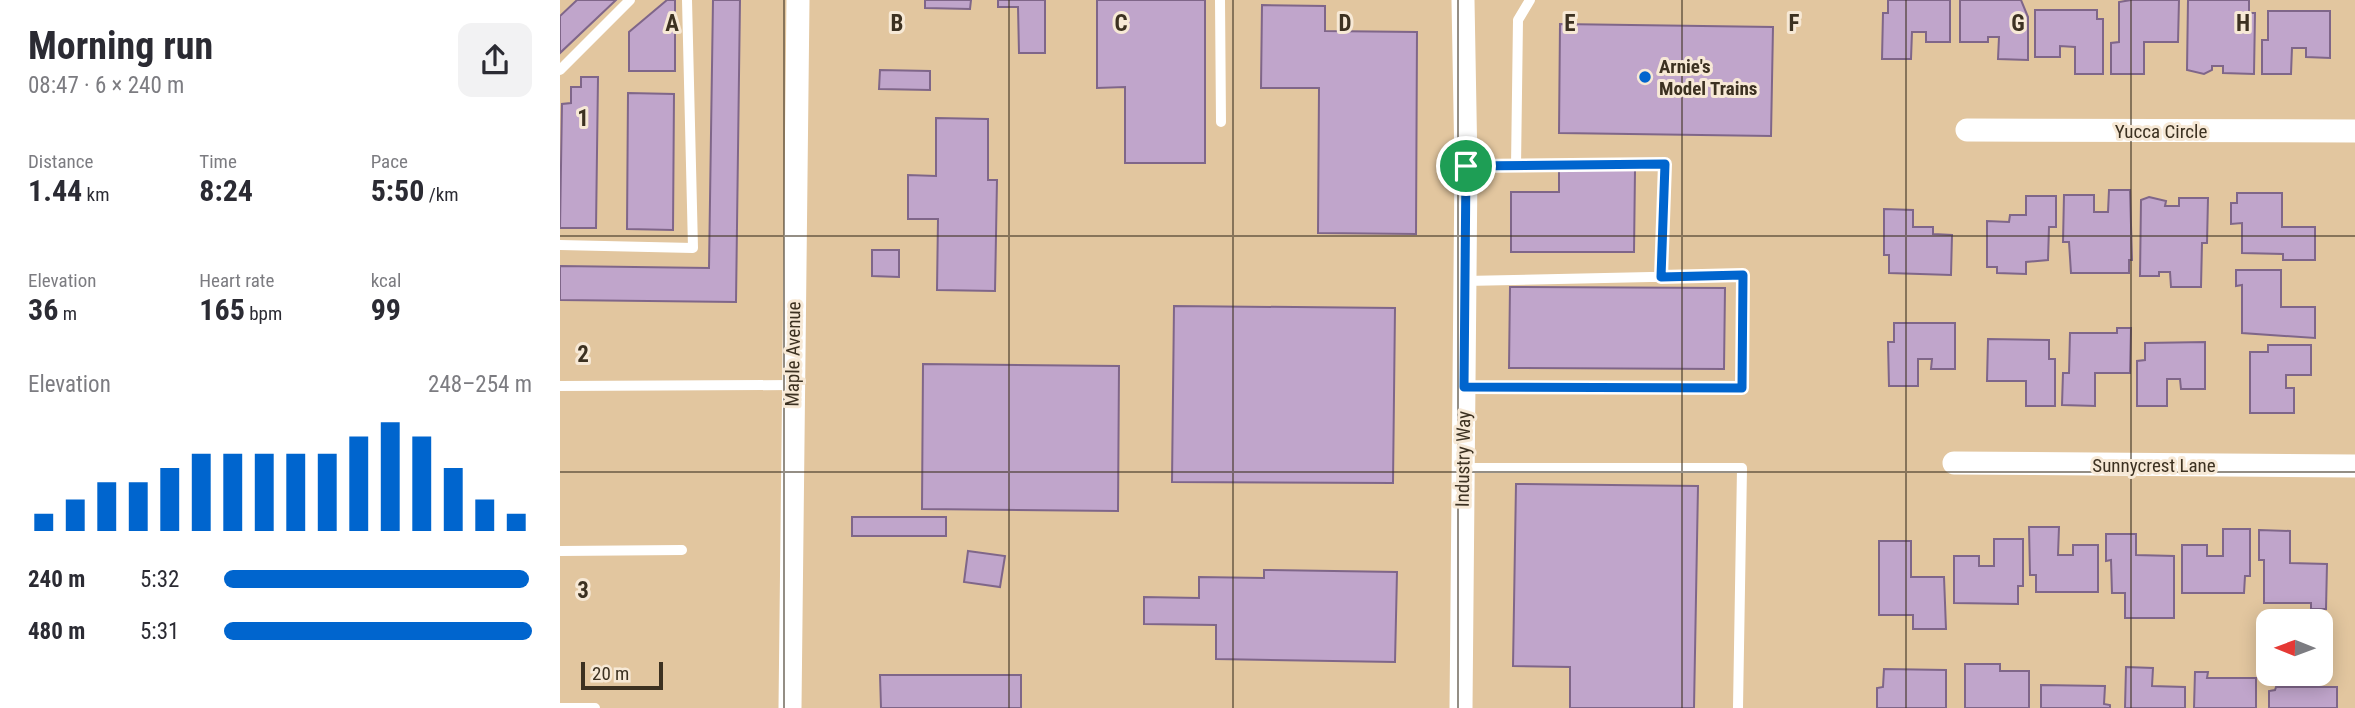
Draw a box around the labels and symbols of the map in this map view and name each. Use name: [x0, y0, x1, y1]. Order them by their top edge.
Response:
text: A: [665, 10, 679, 37]
text: B: [891, 10, 903, 37]
text: C: [1114, 10, 1128, 37]
text: D: [1339, 10, 1352, 37]
text: E: [1564, 10, 1576, 37]
text: F: [1789, 10, 1800, 37]
text: G: [2011, 10, 2025, 37]
text: H: [2236, 10, 2250, 37]
place label: Arnie's Model Trains: [1659, 55, 1757, 100]
marker: Arnie's Model Trains: [1637, 69, 1653, 85]
text: 1: [577, 105, 589, 132]
street label: Yucca Circle: [2115, 120, 2207, 143]
pin: [1436, 136, 1496, 196]
street label: Maple Avenue: [781, 301, 805, 407]
text: 2: [577, 341, 589, 368]
street label: Industry Way: [1451, 411, 1475, 507]
street label: Sunnycrest Lane: [2092, 454, 2216, 477]
text: 3: [577, 577, 589, 604]
north arrow: [2256, 609, 2333, 686]
scale bar: [581, 659, 663, 691]

